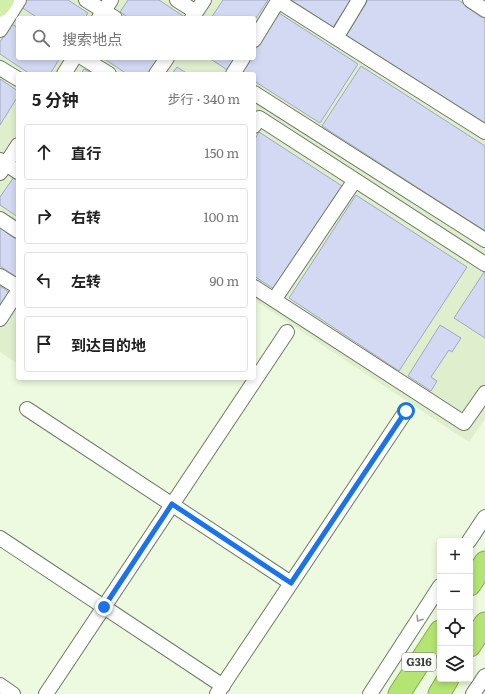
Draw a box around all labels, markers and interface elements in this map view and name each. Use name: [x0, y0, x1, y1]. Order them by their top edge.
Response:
search box: [16, 16, 256, 60]
icon: search: [30, 27, 52, 49]
text: 搜索地点: [62, 27, 122, 50]
text: 5 分钟: [32, 86, 79, 111]
text: 步行 · 340 m: [168, 89, 240, 108]
icon: ahead: [33, 141, 55, 163]
text: 直行: [71, 141, 101, 164]
text: 150 m: [204, 143, 239, 162]
icon: right: [33, 205, 55, 227]
text: 右转: [71, 205, 101, 228]
text: 100 m: [203, 207, 239, 226]
icon: left: [33, 269, 55, 291]
text: 左转: [71, 269, 101, 292]
text: 90 m: [209, 271, 239, 290]
icon: arrive: [33, 333, 55, 355]
text: 到达目的地: [71, 333, 146, 356]
route start: [397, 402, 415, 420]
map controls: [437, 538, 473, 682]
button: +: [437, 538, 473, 574]
button: −: [437, 574, 473, 610]
route end: [95, 598, 113, 616]
button: locate: [437, 610, 473, 646]
one-way arrow: [416, 615, 424, 622]
button: layers: [437, 646, 473, 682]
road number: G316: [402, 653, 436, 671]

